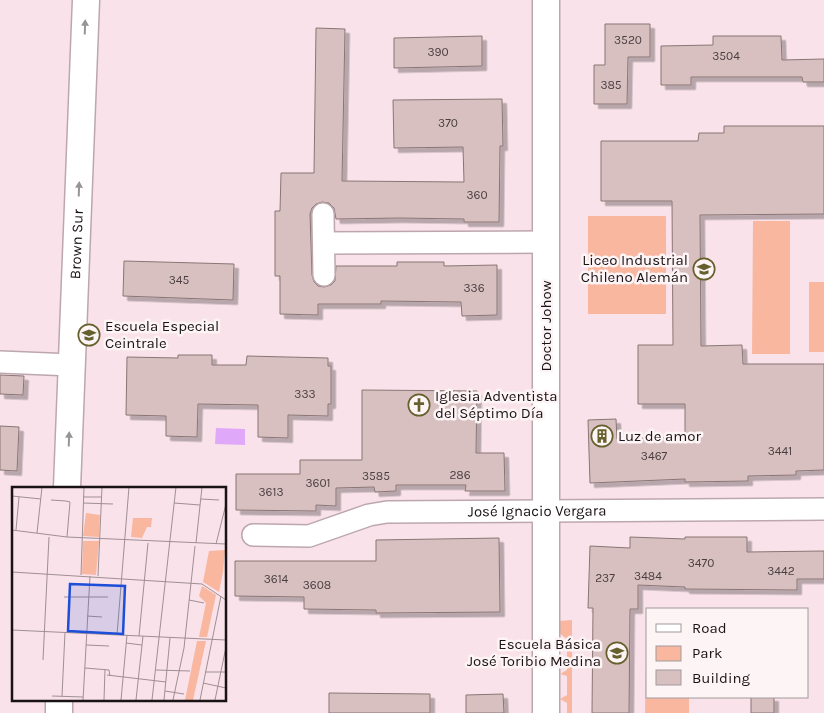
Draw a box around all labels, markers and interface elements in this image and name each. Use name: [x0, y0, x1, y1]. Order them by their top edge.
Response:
one-way arrow: [81, 19, 89, 35]
house number: 3520: [614, 33, 642, 47]
house number: 390: [427, 45, 449, 59]
house number: 3504: [712, 49, 740, 63]
house number: 385: [600, 78, 622, 92]
house number: 370: [438, 116, 458, 130]
one-way arrow: [75, 181, 83, 197]
house number: 360: [466, 188, 488, 202]
street label: Brown Sur: [66, 208, 87, 280]
place label: Liceo Industrial Chileno Alemán: [581, 251, 688, 286]
school or university icon: Liceo Industrial Chileno Alemán: [692, 257, 716, 281]
house number: 345: [169, 273, 190, 287]
street label: Doctor Johow: [537, 280, 555, 372]
house number: 336: [463, 281, 485, 295]
place label: Escuela Especial Ceintrale: [105, 317, 219, 352]
school or university icon: Escuela Especial Ceintrale: [77, 323, 101, 347]
house number: 333: [294, 387, 316, 401]
place label: Iglesia Adventista del Séptimo Día: [435, 387, 557, 422]
church icon: Iglesia Adventista del Séptimo Día: [407, 393, 431, 417]
building icon: Luz de amor: [590, 424, 614, 448]
place label: Luz de amor: [618, 427, 701, 445]
one-way arrow: [66, 431, 74, 447]
house number: 3441: [768, 444, 792, 458]
house number: 3467: [641, 449, 668, 463]
house number: 286: [449, 468, 471, 482]
house number: 3585: [362, 469, 390, 483]
house number: 3601: [305, 476, 331, 490]
house number: 3613: [258, 485, 284, 499]
inset map: [12, 487, 226, 700]
street label: José Ignacio Vergara: [468, 501, 607, 520]
house number: 3470: [688, 556, 714, 570]
house number: 3442: [767, 564, 795, 578]
house number: 3484: [634, 569, 662, 583]
house number: 237: [595, 571, 615, 585]
house number: 3614: [264, 572, 289, 586]
house number: 3608: [303, 578, 331, 592]
legend: [646, 608, 809, 698]
text: Road: [692, 619, 727, 637]
place label: Escuela Básica José Toribio Medina: [467, 635, 601, 670]
school or university icon: Escuela Básica José Toribio Medina: [605, 641, 629, 665]
text: Park: [692, 644, 722, 662]
text: Building: [692, 669, 750, 687]

